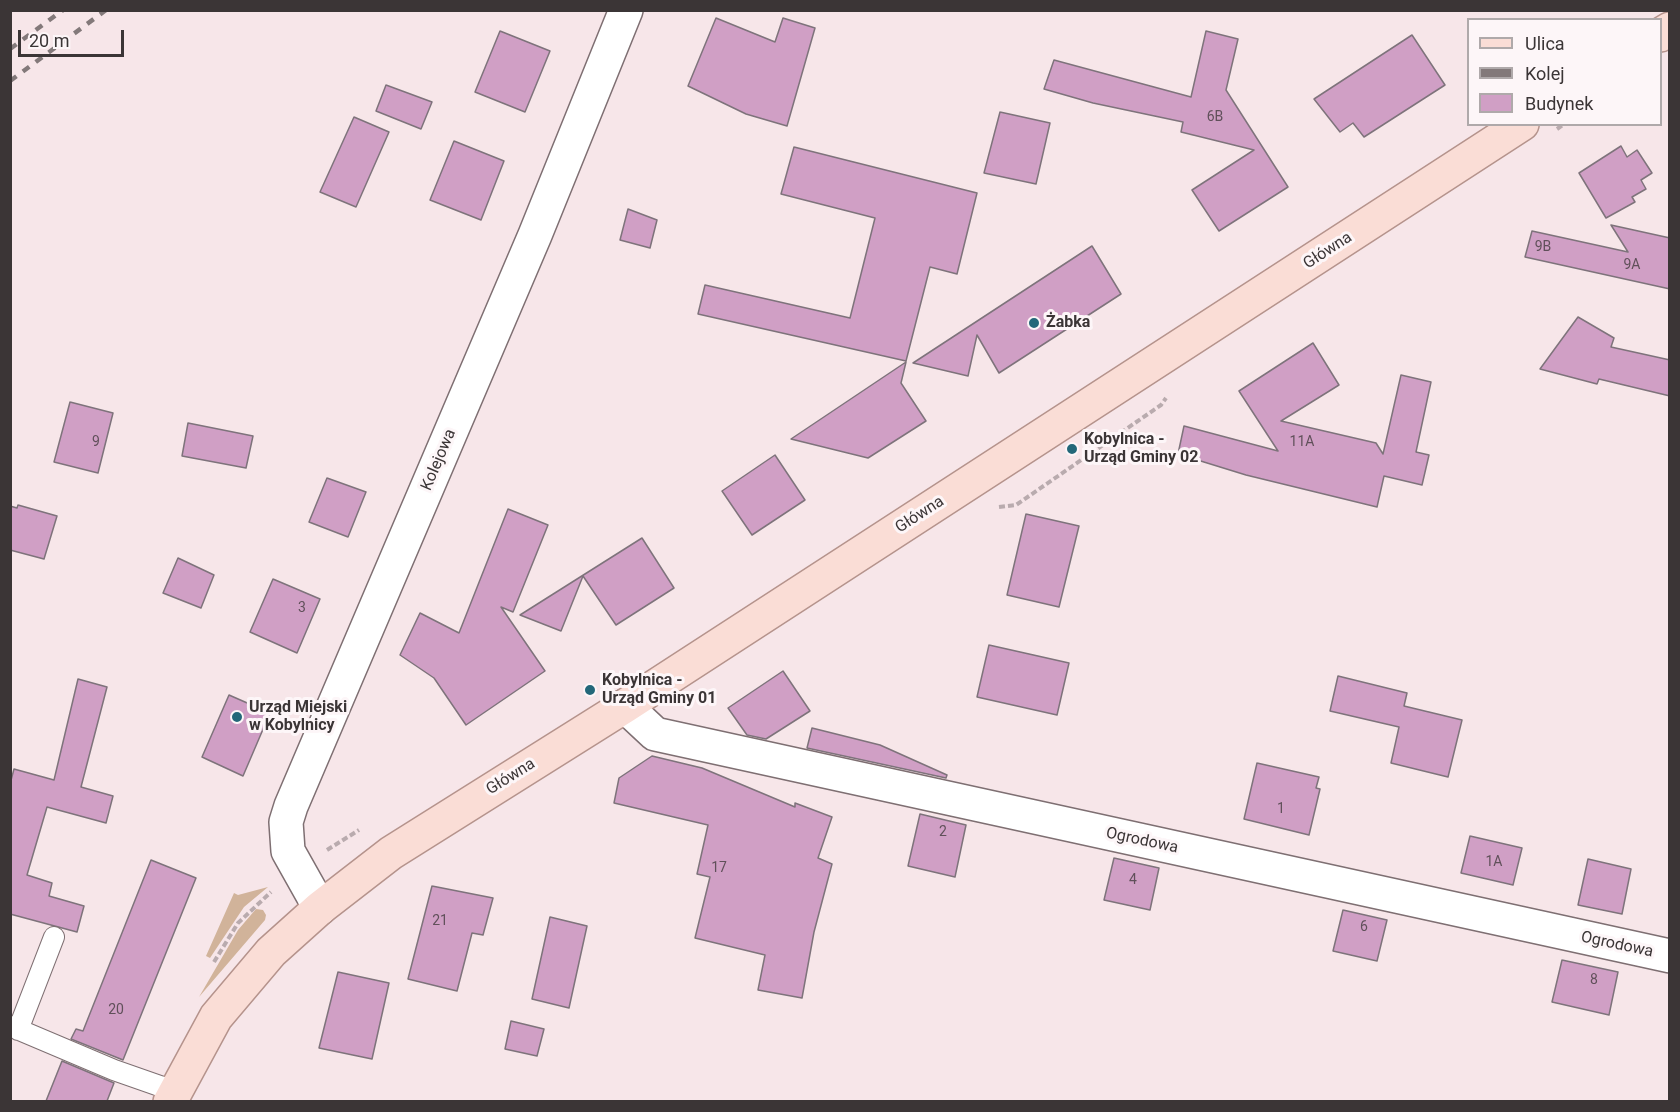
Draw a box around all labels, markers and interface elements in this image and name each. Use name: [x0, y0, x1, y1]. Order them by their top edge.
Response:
scale bar: [21, 18, 128, 56]
legend: [1467, 18, 1662, 126]
text: 20 m: [29, 30, 69, 51]
text: Ulica: [1525, 33, 1565, 54]
text: Kolej: [1525, 63, 1565, 84]
text: Budynek: [1525, 93, 1593, 114]
house number: 6B: [1207, 109, 1223, 125]
street label: Główna: [1300, 228, 1356, 274]
house number: 9B: [1535, 239, 1551, 255]
house number: 9A: [1623, 257, 1641, 273]
place label: Żabka: [1046, 313, 1090, 333]
marker: Żabka: [1027, 316, 1041, 330]
street label: Kolejowa: [417, 426, 461, 494]
place label: Kobylnica - Urząd Gminy 02: [1084, 430, 1198, 468]
house number: 9: [92, 434, 100, 450]
house number: 11A: [1290, 434, 1314, 450]
marker: Kobylnica - Urząd Gminy 02: [1065, 442, 1079, 456]
street label: Główna: [892, 492, 948, 538]
house number: 3: [298, 600, 306, 616]
place label: Kobylnica - Urząd Gminy 01: [602, 671, 716, 709]
marker: Kobylnica - Urząd Gminy 01: [583, 683, 597, 697]
place label: Urząd Miejski w Kobylnicy: [249, 698, 347, 736]
marker: Urząd Miejski w Kobylnicy: [230, 710, 244, 724]
street label: Główna: [483, 755, 539, 799]
house number: 1: [1277, 801, 1285, 817]
house number: 2: [939, 824, 947, 840]
street label: Ogrodowa: [1104, 824, 1180, 858]
house number: 1A: [1485, 854, 1503, 870]
house number: 17: [711, 860, 727, 876]
house number: 4: [1129, 872, 1137, 888]
house number: 21: [432, 913, 448, 929]
house number: 6: [1360, 919, 1368, 935]
street label: Ogrodowa: [1579, 928, 1655, 962]
house number: 8: [1590, 972, 1598, 988]
house number: 20: [108, 1002, 124, 1018]

